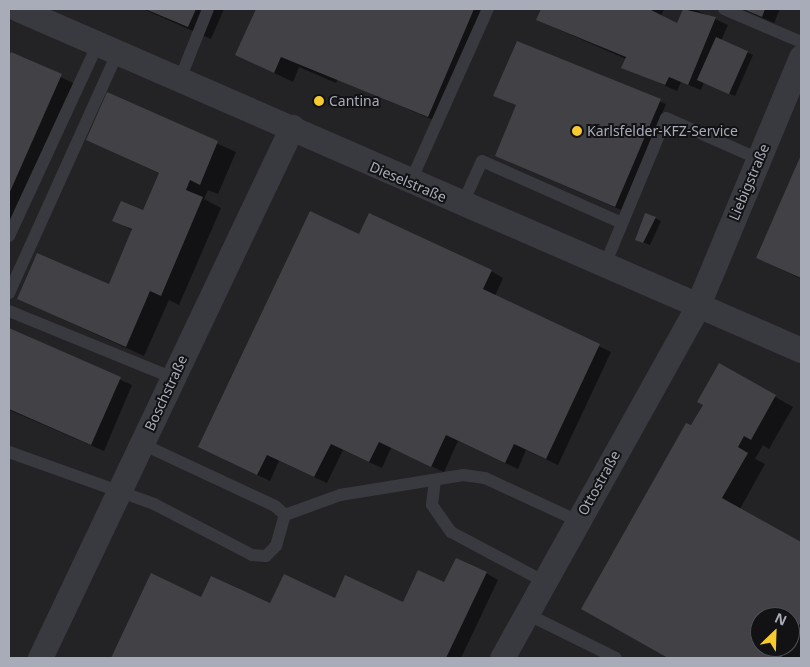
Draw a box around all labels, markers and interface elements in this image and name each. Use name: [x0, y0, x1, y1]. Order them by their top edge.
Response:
place label: Cantina: [329, 93, 380, 109]
marker: Cantina: [313, 95, 325, 107]
place label: Karlsfelder-KFZ-Service: [587, 123, 738, 139]
marker: Karlsfelder-KFZ-Service: [571, 125, 583, 137]
street label: Liebigstraße: [725, 141, 773, 223]
street label: Dieselstraße: [367, 158, 449, 206]
street label: Boschstraße: [141, 353, 191, 433]
street label: Ottostraße: [574, 448, 624, 518]
north arrow: [750, 607, 800, 657]
text: N: [772, 608, 790, 630]

